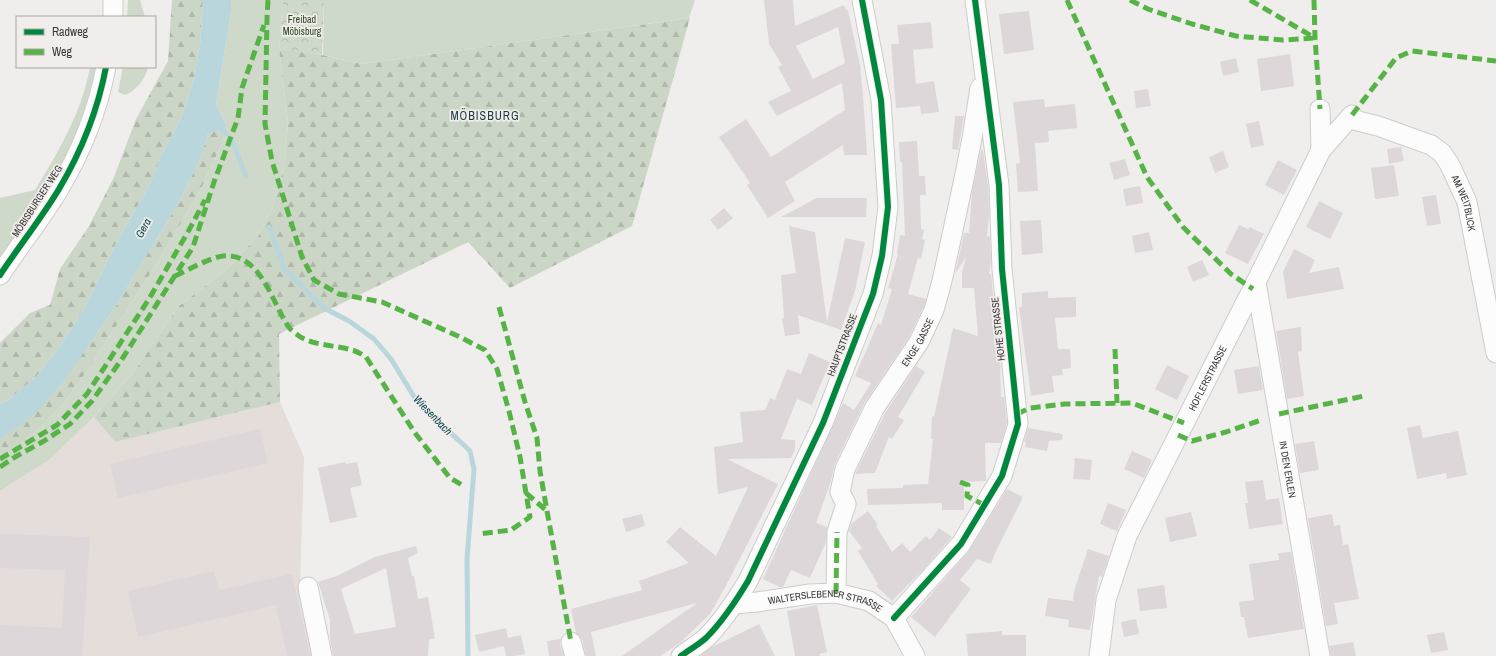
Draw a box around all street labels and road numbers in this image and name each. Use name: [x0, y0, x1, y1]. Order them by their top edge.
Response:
street label: MÖBISBURGER WEG: [9, 162, 65, 240]
street label: AM WEITBLICK: [1448, 172, 1479, 233]
street label: HOHE STRASSE: [988, 296, 1008, 362]
street label: HAUPTSTRASSE: [824, 312, 860, 378]
street label: ENGE GASSE: [898, 316, 936, 369]
street label: HOFLERSTRASSE: [1185, 343, 1229, 413]
street label: IN DEN ERLEN: [1277, 440, 1299, 499]
street label: WALTERSLEBENER STRASSE: [767, 586, 885, 615]

